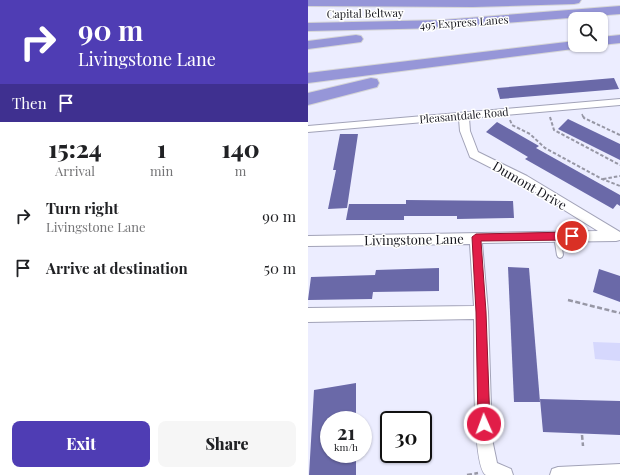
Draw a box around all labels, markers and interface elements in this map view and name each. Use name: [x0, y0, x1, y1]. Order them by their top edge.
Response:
street label: Capital Beltway: [326, 5, 404, 21]
text: 90 m: [78, 11, 143, 48]
street label: 495 Express Lanes: [419, 11, 509, 33]
map controls: [568, 12, 608, 52]
button: search: [568, 12, 608, 52]
icon: right: [12, 16, 64, 68]
text: Livingstone Lane: [78, 47, 216, 71]
icon: arrive: [55, 92, 77, 114]
text: Then: [12, 93, 47, 113]
street label: Pleasantdale Road: [419, 104, 510, 126]
text: 15:24: [48, 132, 102, 164]
text: 1: [157, 132, 166, 164]
text: 140: [222, 132, 260, 164]
street label: Dumont Drive: [490, 157, 570, 213]
text: Arrival: [55, 162, 95, 179]
text: min: [150, 162, 173, 179]
text: m: [235, 162, 246, 179]
text: Turn right: [46, 198, 119, 218]
icon: right: [12, 205, 34, 227]
text: 90 m: [262, 206, 296, 226]
text: Livingstone Lane: [46, 218, 146, 235]
pin: [555, 219, 589, 253]
icon: arrive: [561, 225, 583, 247]
street label: Livingstone Lane: [364, 230, 464, 248]
icon: arrive: [12, 257, 34, 279]
text: Arrive at destination: [46, 258, 188, 278]
text: 50 m: [264, 258, 296, 278]
position arrow: [463, 403, 505, 445]
speed limit sign: 30: [380, 411, 432, 463]
text: 21: [337, 418, 355, 445]
button: Exit: [12, 421, 150, 467]
button: Share: [158, 421, 296, 467]
text: km/h: [334, 440, 358, 454]

